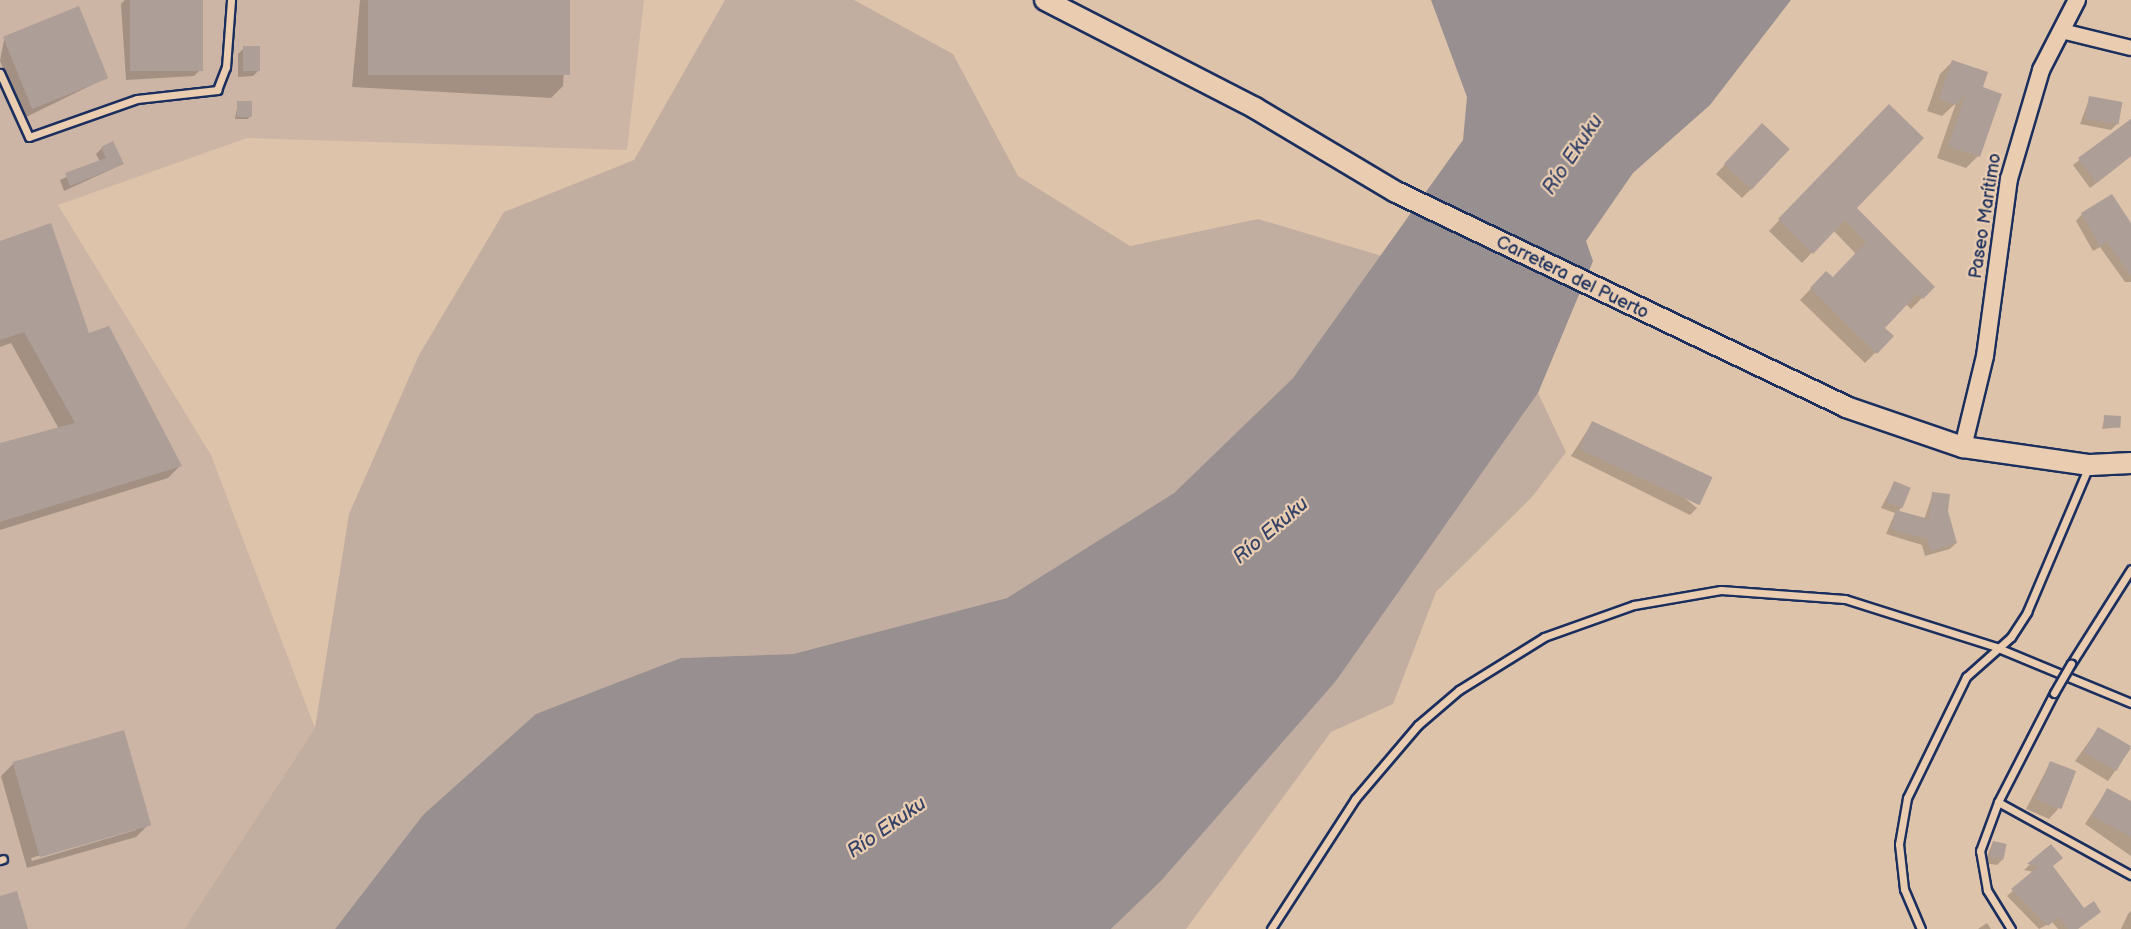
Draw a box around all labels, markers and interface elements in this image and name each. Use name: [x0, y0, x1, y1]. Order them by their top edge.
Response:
water label: Río Ekuku: [1538, 111, 1608, 199]
street label: Paseo Marítimo: [1965, 152, 2007, 280]
street label: Carretera del Puerto: [1492, 232, 1652, 324]
water label: Río Ekuku: [1228, 493, 1314, 569]
water label: Río Ekuku: [843, 792, 931, 864]

